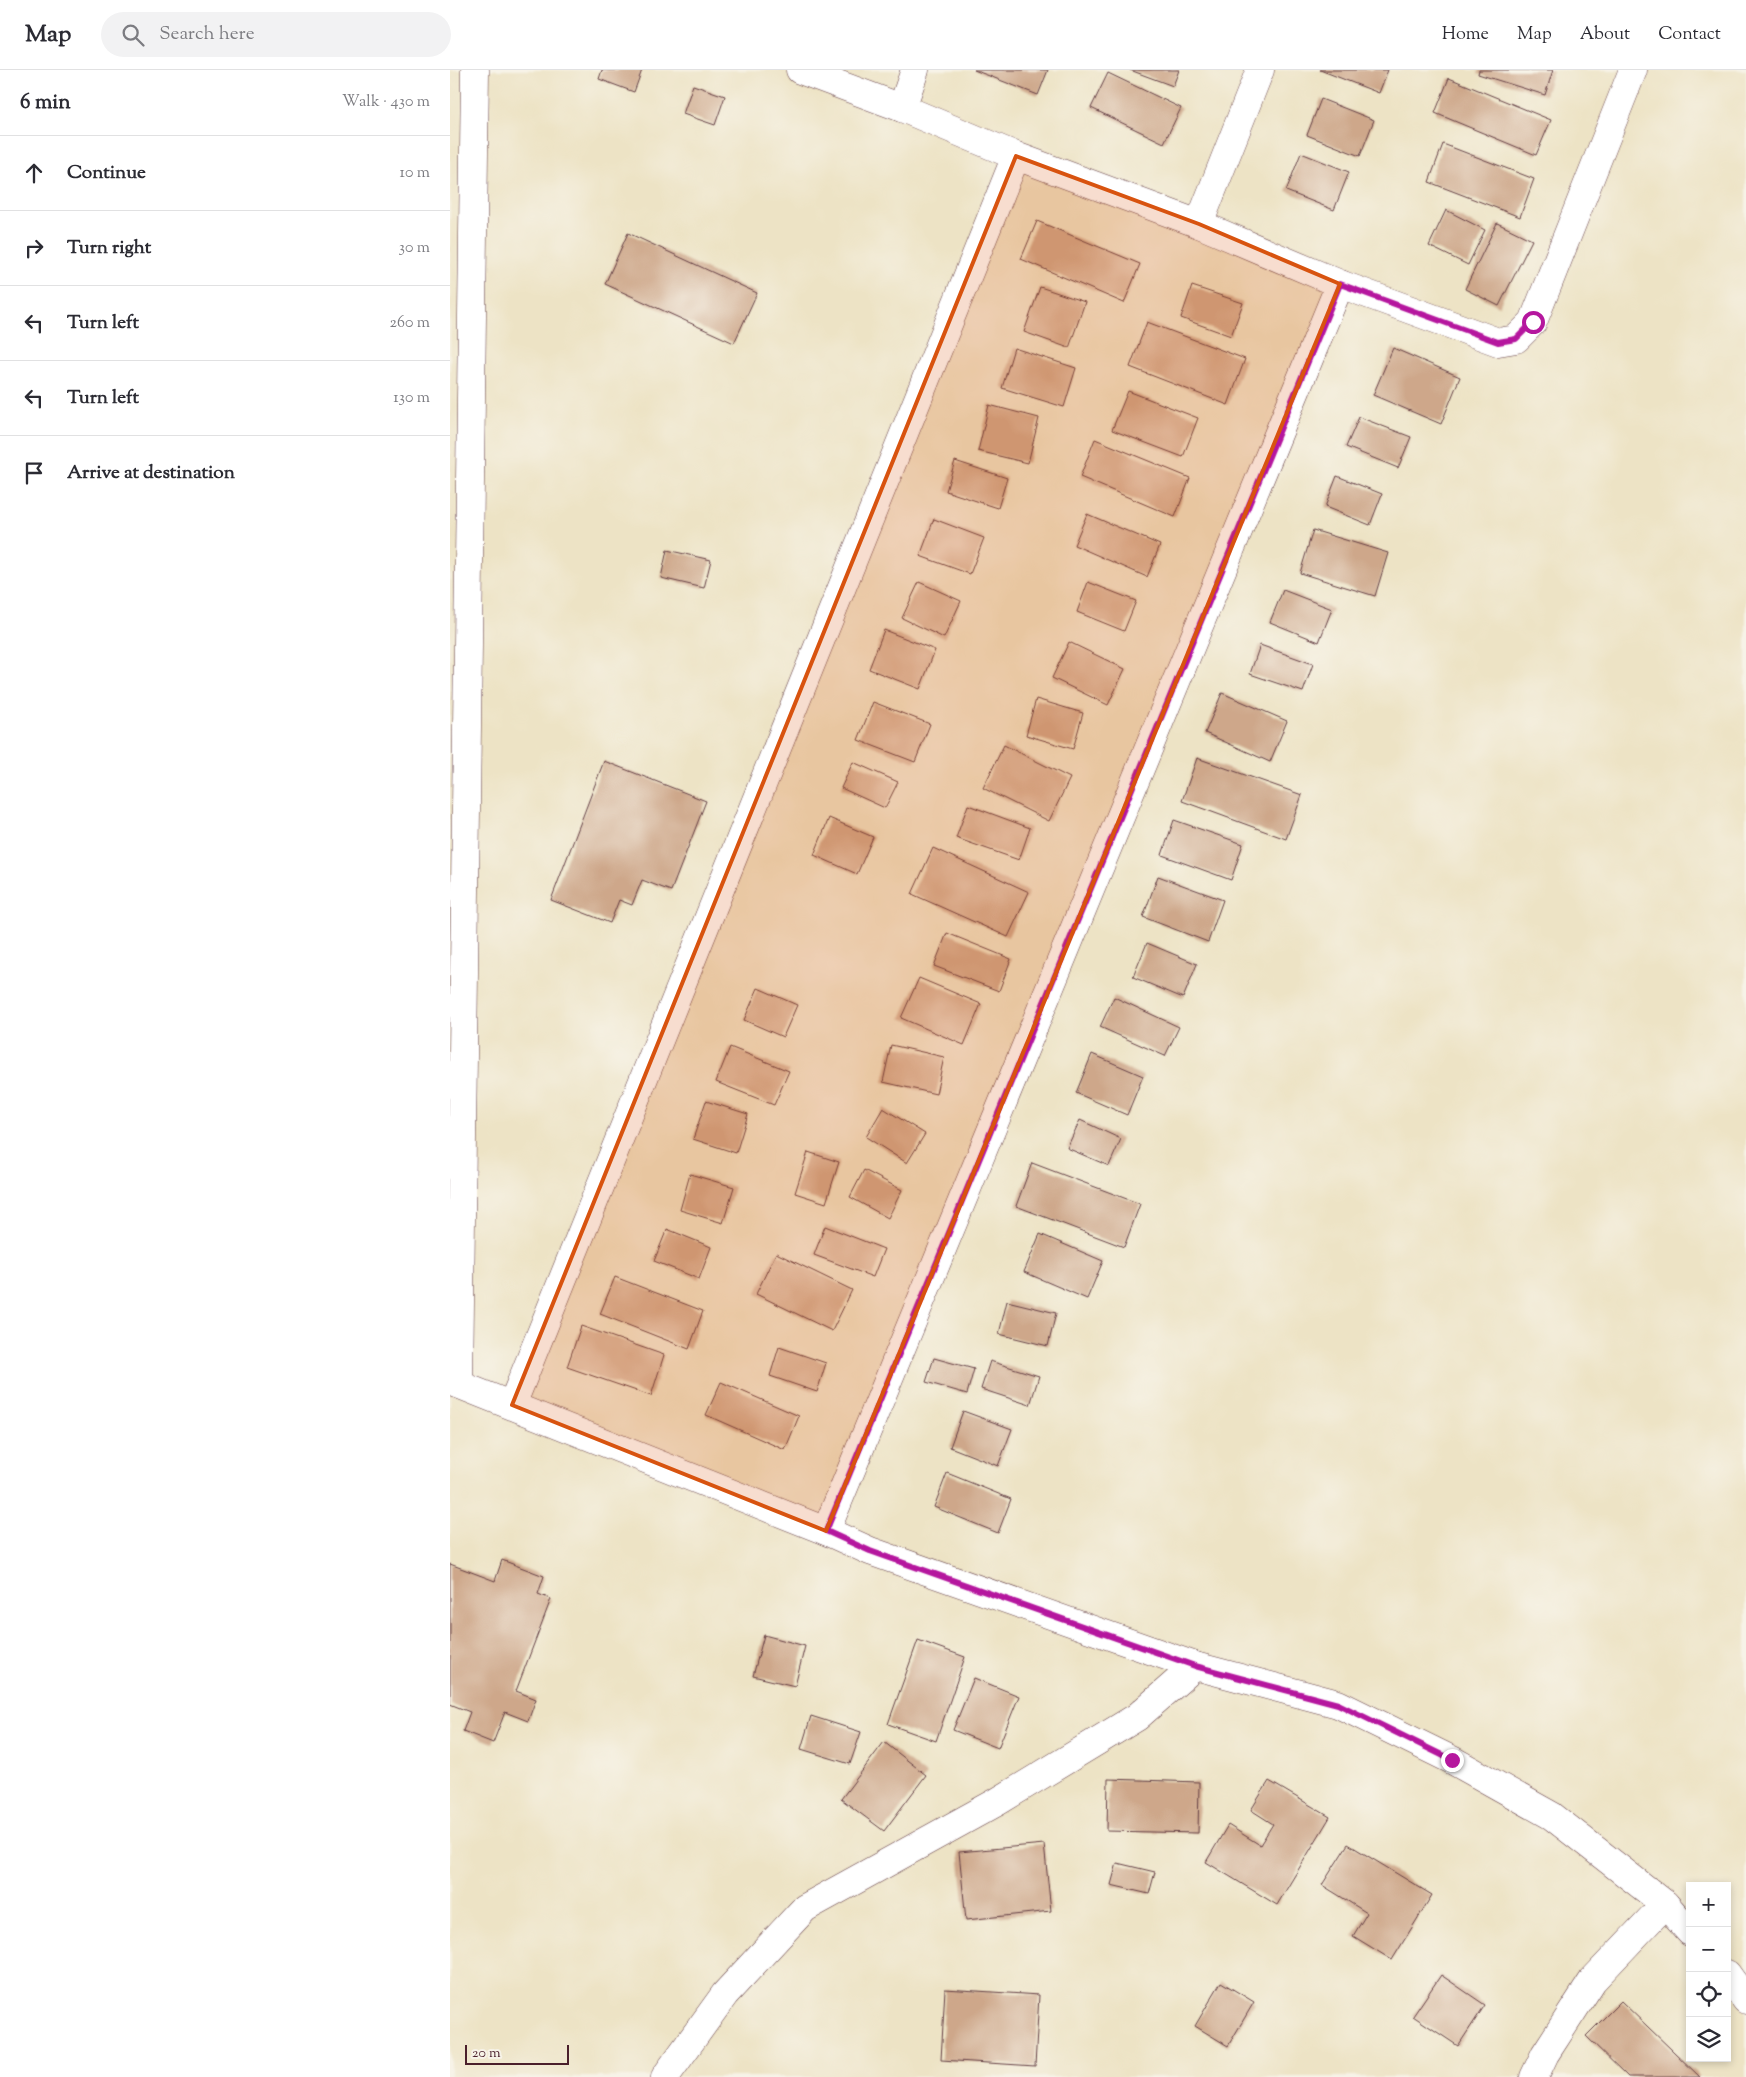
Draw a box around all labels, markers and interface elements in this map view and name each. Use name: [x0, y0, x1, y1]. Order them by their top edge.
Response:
search box: [101, 12, 451, 57]
text: Map: [25, 18, 71, 52]
icon: search: [119, 21, 147, 49]
text: Search here: [159, 21, 255, 48]
text: Home: [1442, 22, 1489, 48]
text: Map: [1517, 22, 1552, 48]
text: About: [1580, 22, 1630, 48]
text: Contact: [1658, 22, 1721, 48]
text: 6 min: [20, 88, 71, 118]
text: Walk · 430 m: [342, 91, 430, 114]
icon: ahead: [20, 159, 48, 187]
text: Continue: [67, 160, 146, 187]
text: 10 m: [400, 162, 430, 185]
icon: right: [20, 234, 48, 262]
text: Turn right: [67, 235, 151, 262]
text: 30 m: [399, 237, 430, 260]
icon: left: [20, 309, 48, 337]
text: Turn left: [67, 310, 139, 337]
route start: [1522, 311, 1545, 334]
text: 260 m: [389, 312, 430, 335]
icon: left: [20, 384, 48, 412]
text: Turn left: [67, 385, 139, 412]
text: 130 m: [393, 387, 430, 410]
icon: arrive: [20, 459, 48, 487]
text: Arrive at destination: [67, 460, 235, 487]
route end: [1441, 1749, 1464, 1772]
map controls: [1686, 1882, 1731, 2062]
button: +: [1686, 1882, 1731, 1927]
button: −: [1686, 1927, 1731, 1972]
button: locate: [1686, 1972, 1731, 2017]
button: layers: [1686, 2017, 1731, 2062]
scale bar: [465, 2042, 569, 2065]
text: 20 m: [472, 2044, 501, 2064]

